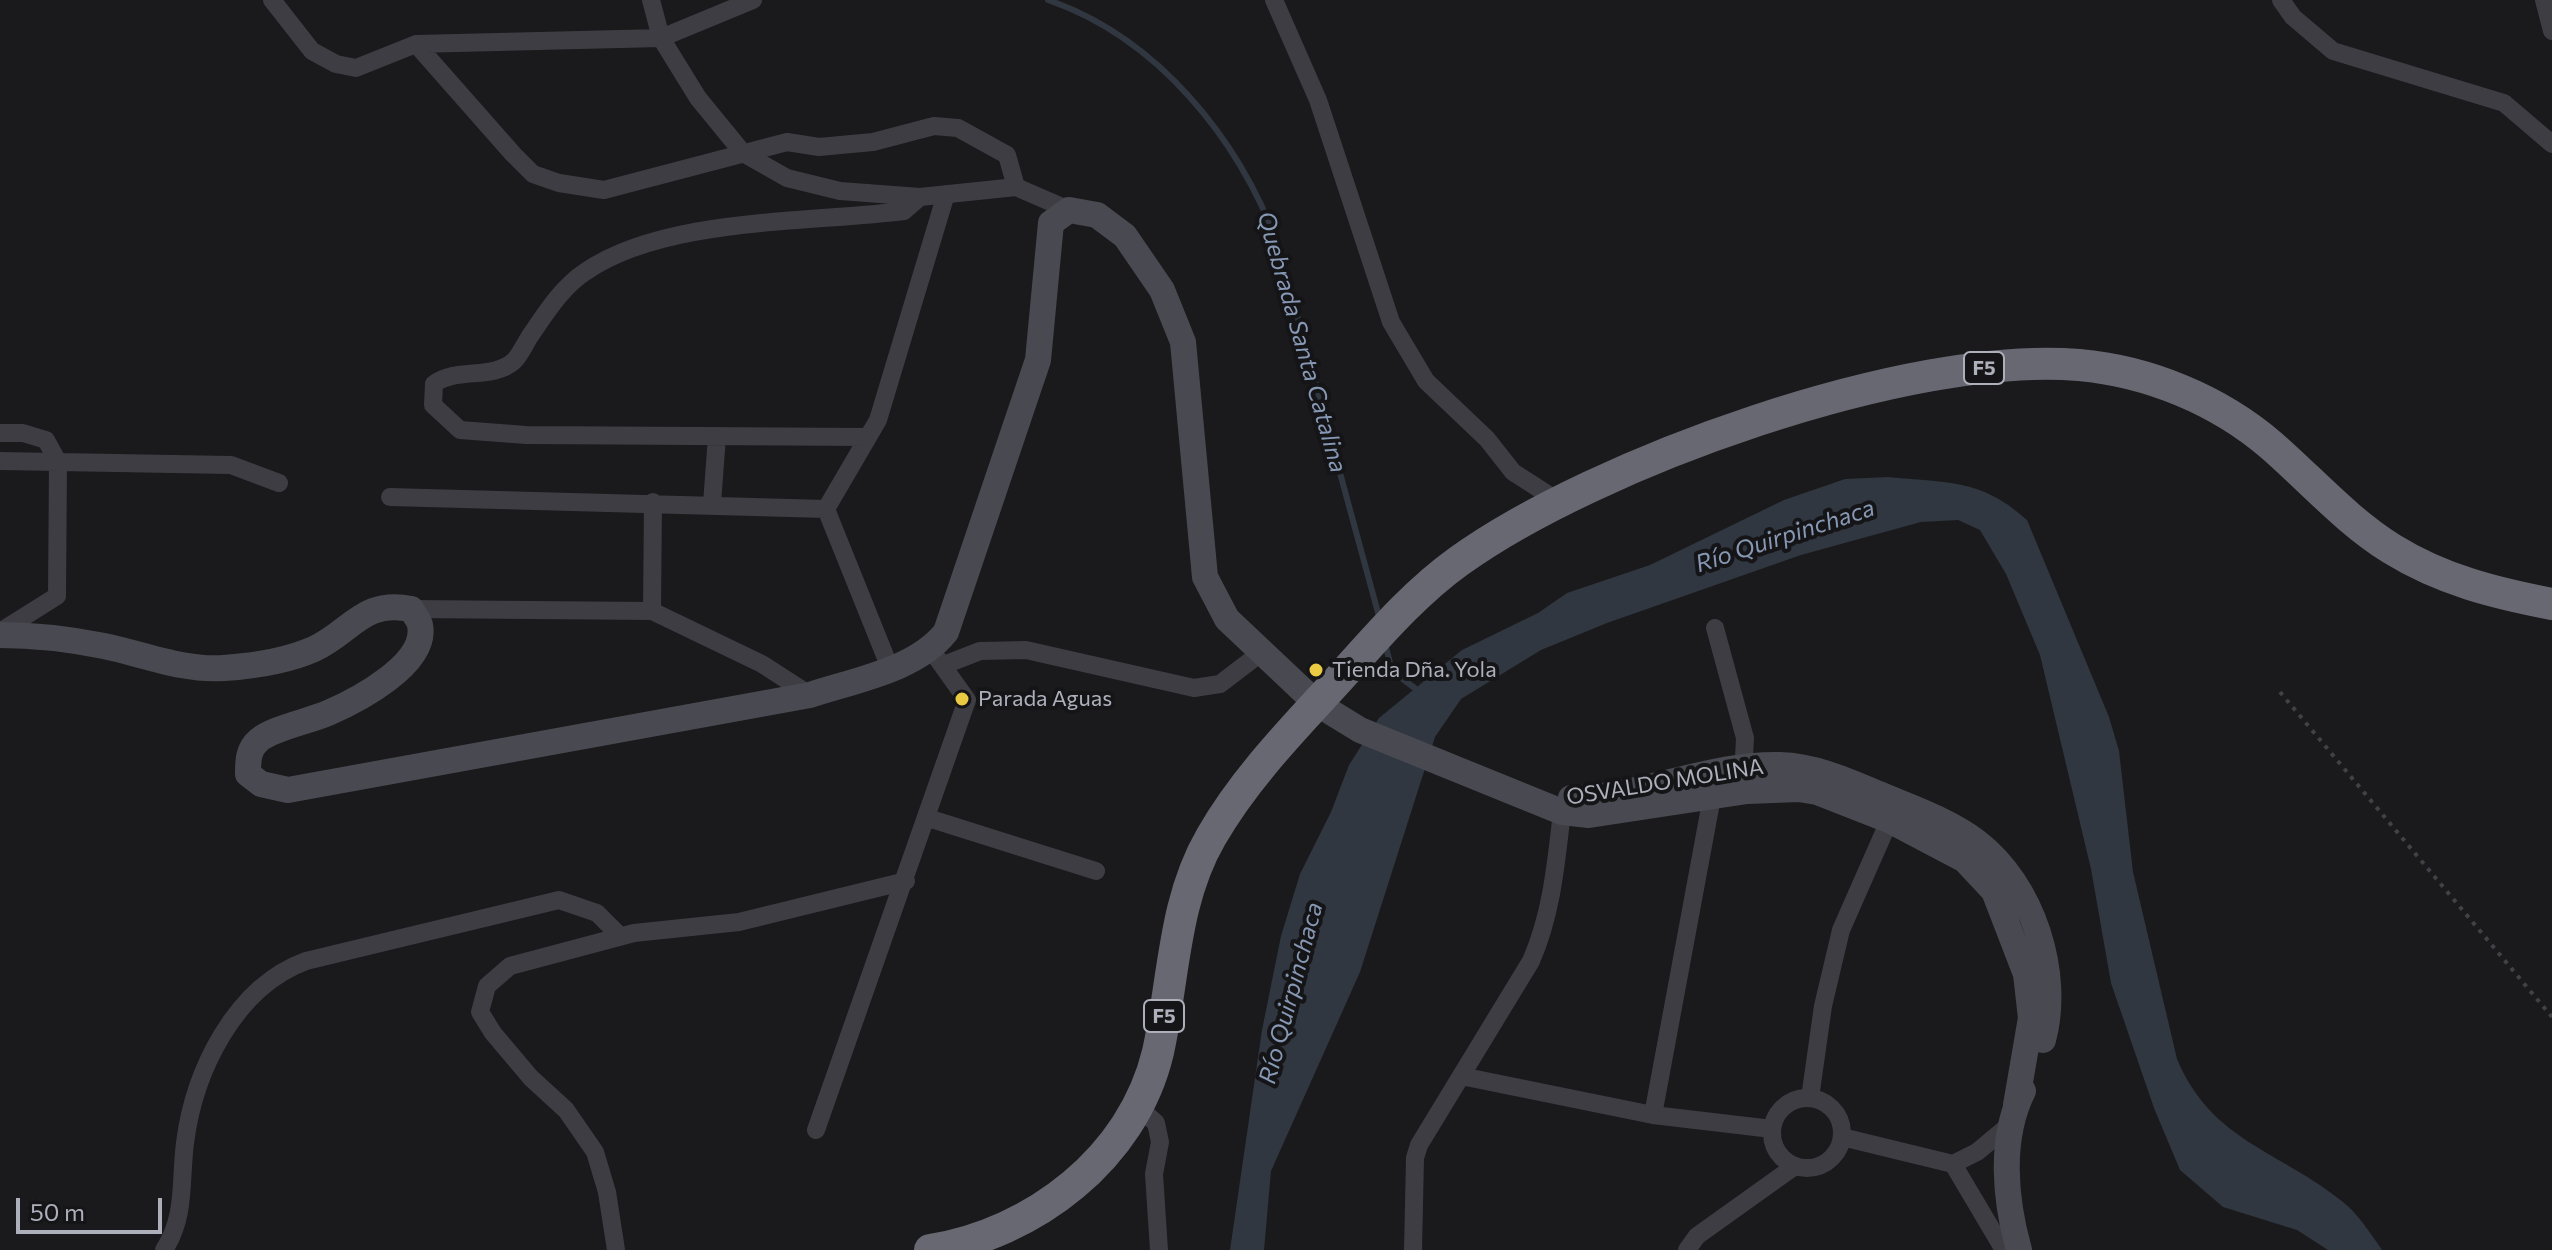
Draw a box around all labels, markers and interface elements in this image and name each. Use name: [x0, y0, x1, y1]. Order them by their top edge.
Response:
water label: Quebrada Santa Catalina: [1251, 208, 1353, 476]
road number: F5: [1964, 352, 2004, 384]
water label: Río Quirpinchaca: [1692, 493, 1878, 579]
place label: Tienda Dña. Yola: [1332, 657, 1497, 683]
marker: Tienda Dña. Yola: [1307, 661, 1325, 679]
place label: Parada Aguas: [978, 686, 1112, 712]
marker: Parada Aguas: [953, 690, 971, 708]
street label: OSVALDO MOLINA: [1565, 753, 1765, 811]
water label: Río Quirpinchaca: [1253, 899, 1329, 1087]
road number: F5: [1144, 1000, 1184, 1032]
scale bar: [20, 1182, 166, 1232]
text: 50 m: [30, 1197, 85, 1226]

